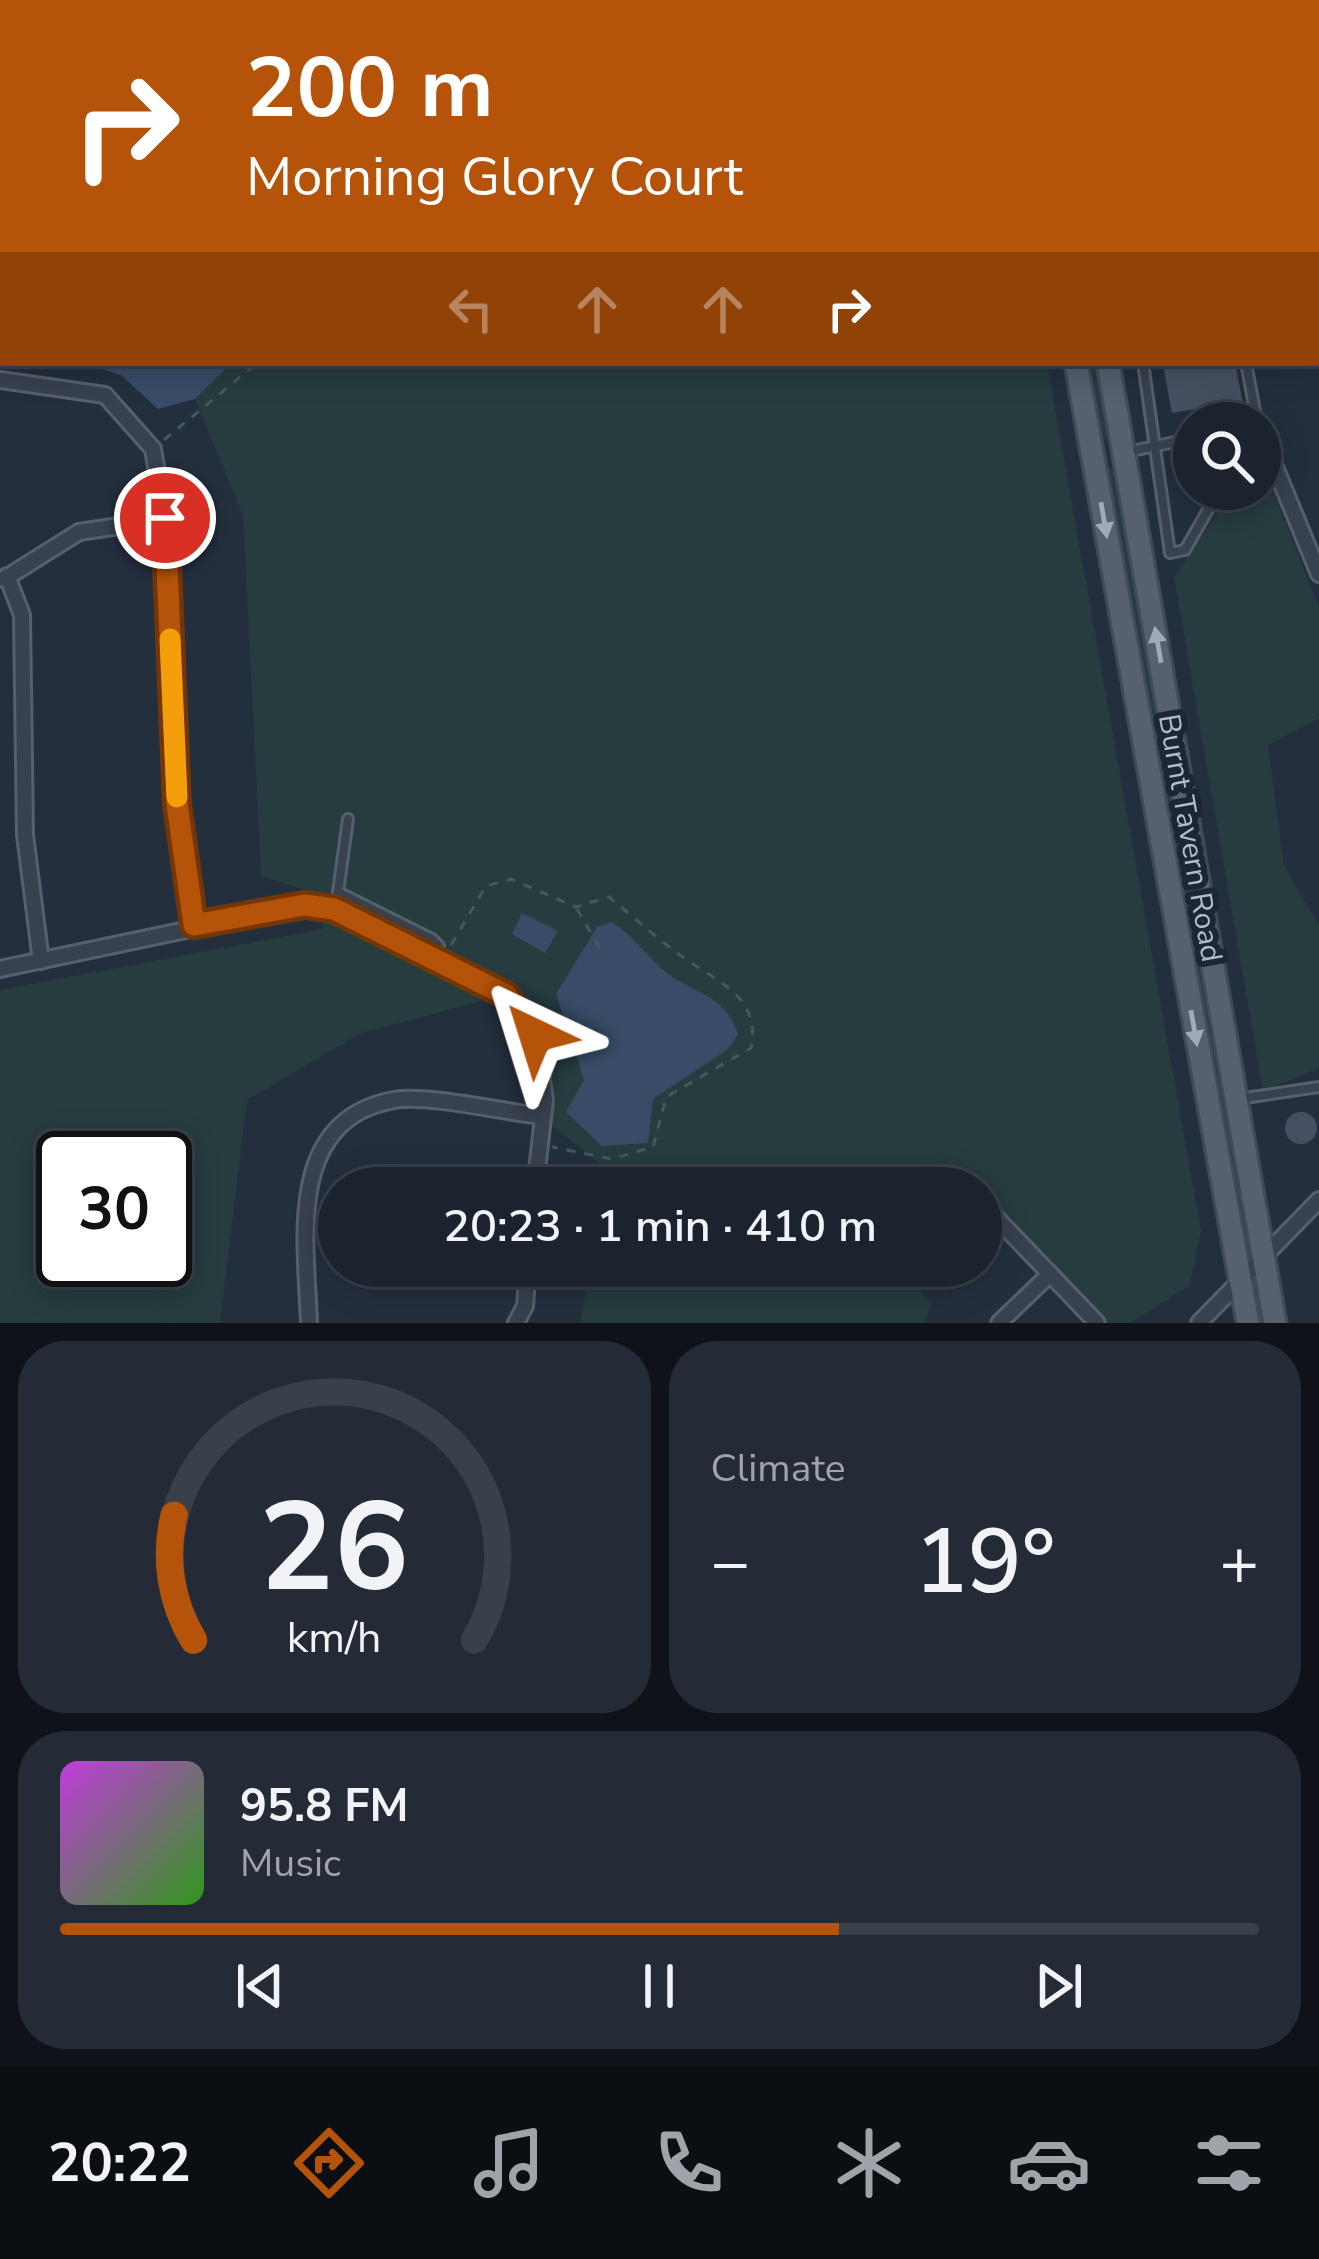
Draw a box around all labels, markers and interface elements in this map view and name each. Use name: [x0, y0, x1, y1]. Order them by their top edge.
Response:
text: 200 m: [246, 31, 494, 146]
icon: right: [48, 48, 204, 204]
text: Morning Glory Court: [246, 140, 743, 214]
icon: left: [438, 276, 504, 342]
icon: ahead: [564, 276, 630, 342]
icon: ahead: [690, 276, 756, 342]
icon: right: [816, 276, 882, 342]
map controls: [1173, 402, 1281, 510]
button: search: [1173, 402, 1281, 510]
pin: [114, 467, 216, 569]
icon: arrive: [132, 485, 198, 551]
one-way arrow: [1095, 501, 1113, 539]
one-way arrow: [1149, 626, 1168, 663]
street label: Burnt Tavern Road: [1148, 711, 1232, 965]
position arrow: [472, 972, 598, 1098]
one-way arrow: [1185, 1009, 1204, 1047]
speed limit sign: 30: [36, 1131, 192, 1287]
text: 20:23 · 1 min · 410 m: [443, 1196, 877, 1257]
text: Climate: [711, 1442, 846, 1495]
text: 26: [259, 1463, 409, 1633]
text: 19°: [914, 1501, 1056, 1624]
text: −: [711, 1518, 750, 1608]
text: +: [1219, 1518, 1259, 1608]
text: km/h: [287, 1609, 382, 1667]
text: 95.8 FM: [240, 1776, 409, 1837]
text: Music: [240, 1837, 341, 1890]
icon: previous: [227, 1953, 293, 2019]
icon: pause: [626, 1953, 692, 2019]
icon: next: [1026, 1953, 1092, 2019]
icon: directions: [287, 2121, 371, 2205]
icon: music: [467, 2121, 551, 2205]
icon: phone: [647, 2121, 731, 2205]
icon: climate: [827, 2121, 911, 2205]
icon: car: [1007, 2121, 1091, 2205]
icon: filters: [1187, 2121, 1271, 2205]
text: 20:22: [48, 2126, 191, 2200]

